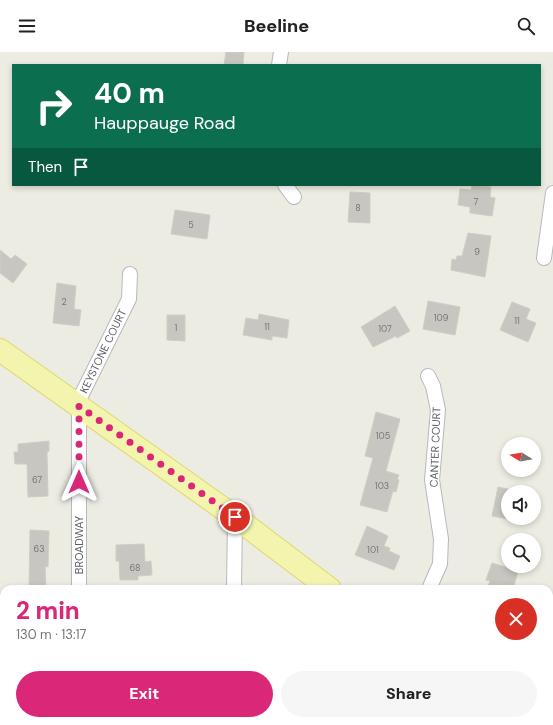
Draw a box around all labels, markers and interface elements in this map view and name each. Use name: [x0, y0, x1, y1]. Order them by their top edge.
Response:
text: Beeline: [244, 14, 309, 38]
icon: menu: [16, 15, 38, 37]
icon: search: [515, 15, 537, 37]
text: 40 m: [94, 75, 165, 112]
icon: right: [28, 80, 80, 132]
text: Hauppauge Road: [94, 111, 236, 135]
icon: arrive: [70, 156, 92, 178]
text: Then: [28, 157, 62, 177]
house number: 7: [474, 196, 479, 208]
house number: 8: [355, 202, 361, 214]
house number: 5: [188, 219, 194, 231]
house number: 9: [474, 246, 480, 258]
house number: 2: [61, 296, 67, 308]
street label: KEYSTONE COURT: [77, 307, 129, 395]
house number: 109: [434, 312, 449, 324]
house number: 11: [514, 315, 520, 327]
house number: 11: [264, 321, 270, 333]
house number: 1: [175, 322, 178, 334]
house number: 107: [378, 323, 392, 335]
street label: CANTER COURT: [427, 406, 443, 488]
house number: 105: [376, 430, 390, 442]
north arrow: [501, 437, 541, 477]
map controls: [501, 437, 541, 573]
position arrow: [58, 461, 100, 503]
house number: 67: [32, 474, 42, 486]
house number: 103: [375, 480, 389, 492]
button: sound: [501, 485, 541, 525]
pin: [218, 500, 252, 534]
icon: arrive: [224, 506, 246, 528]
street label: BROADWAY: [72, 515, 86, 574]
button: search: [501, 533, 541, 573]
house number: 63: [34, 543, 44, 555]
house number: 101: [367, 544, 379, 556]
house number: 68: [129, 562, 141, 574]
text: 2 min: [16, 595, 80, 626]
button: close: [495, 598, 537, 640]
text: 130 m · 13:17: [16, 626, 87, 643]
button: Exit: [16, 671, 273, 717]
button: Share: [281, 671, 537, 717]

